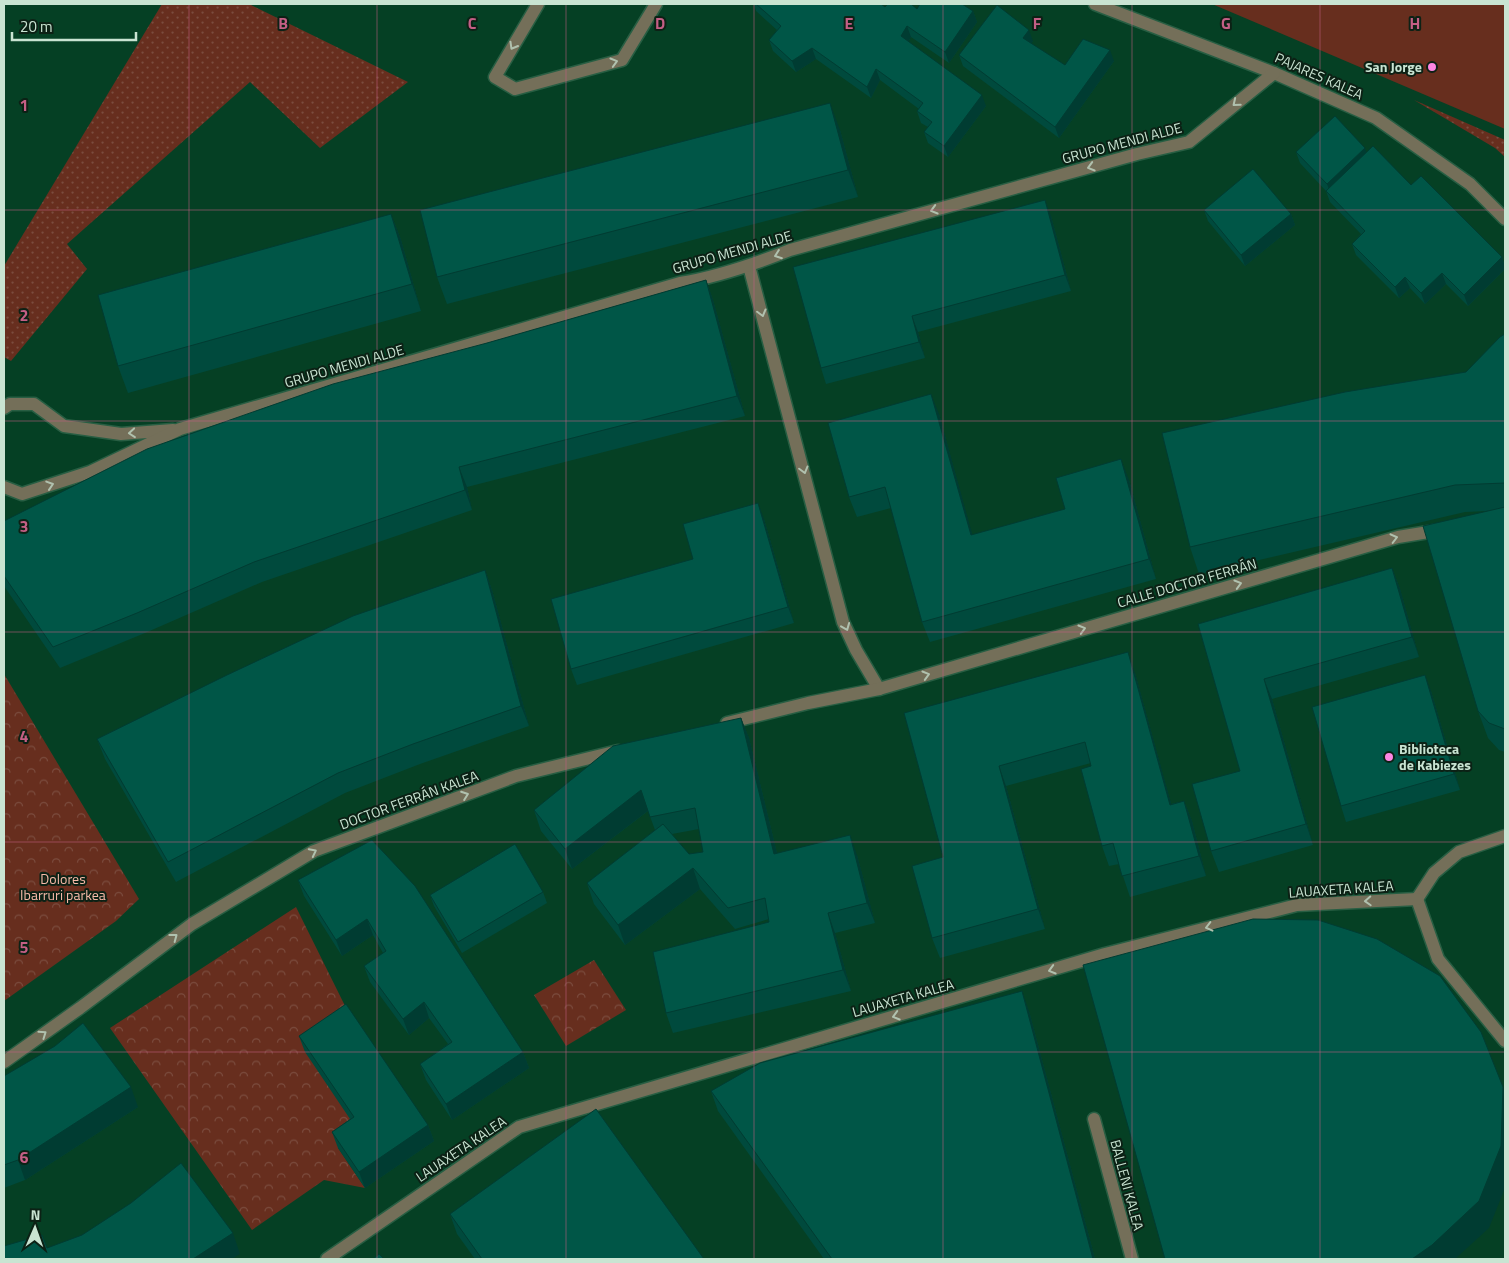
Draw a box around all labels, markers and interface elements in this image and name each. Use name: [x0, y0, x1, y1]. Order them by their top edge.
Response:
scale bar: [12, 10, 136, 42]
text: B: [278, 11, 288, 35]
text: C: [468, 11, 477, 35]
text: D: [655, 11, 665, 35]
text: E: [845, 11, 854, 35]
text: F: [1033, 11, 1042, 35]
text: G: [1221, 11, 1231, 35]
text: H: [1410, 11, 1420, 35]
text: 20 m: [20, 15, 53, 38]
one-way arrow: [510, 40, 520, 49]
street label: PAJARES KALEA: [1272, 47, 1367, 105]
place label: San Jorge: [1365, 56, 1422, 77]
one-way arrow: [609, 57, 618, 67]
marker: San Jorge: [1426, 61, 1438, 73]
text: 1: [20, 93, 28, 117]
one-way arrow: [1233, 97, 1242, 105]
street label: GRUPO MENDI ALDE: [1060, 116, 1184, 169]
one-way arrow: [1087, 161, 1095, 171]
one-way arrow: [931, 205, 939, 215]
street label: GRUPO MENDI ALDE: [670, 224, 794, 279]
one-way arrow: [774, 249, 783, 259]
text: 2: [20, 303, 28, 327]
one-way arrow: [756, 308, 767, 317]
street label: GRUPO MENDI ALDE: [282, 338, 406, 393]
one-way arrow: [127, 428, 135, 439]
one-way arrow: [798, 465, 808, 473]
one-way arrow: [45, 481, 53, 491]
text: 3: [20, 514, 28, 538]
one-way arrow: [1390, 533, 1399, 544]
street label: CALLE DOCTOR FERRÁN: [1115, 553, 1259, 612]
one-way arrow: [1233, 579, 1242, 589]
one-way arrow: [840, 622, 850, 631]
one-way arrow: [1078, 625, 1086, 635]
one-way arrow: [922, 670, 930, 680]
text: 4: [20, 724, 29, 748]
place label: Biblioteca de Kabiezes: [1399, 738, 1471, 775]
marker: Biblioteca de Kabiezes: [1383, 751, 1395, 763]
street label: DOCTOR FERRÁN KALEA: [337, 764, 482, 834]
one-way arrow: [460, 791, 468, 801]
one-way arrow: [307, 849, 316, 859]
park label: Dolores Ibarruri parkea: [20, 868, 106, 905]
street label: LAUAXETA KALEA: [1288, 874, 1395, 903]
one-way arrow: [1364, 896, 1372, 907]
one-way arrow: [1205, 922, 1213, 932]
one-way arrow: [168, 934, 178, 943]
text: 5: [20, 935, 29, 959]
one-way arrow: [1048, 964, 1056, 974]
street label: LAUAXETA KALEA: [850, 973, 957, 1022]
one-way arrow: [892, 1010, 900, 1020]
one-way arrow: [38, 1031, 47, 1040]
street label: LAUAXETA KALEA: [411, 1110, 511, 1187]
street label: BALLENI KALEA: [1105, 1137, 1150, 1233]
text: 6: [20, 1145, 29, 1169]
north arrow: [10, 1203, 60, 1253]
text: N: [30, 1204, 41, 1225]

